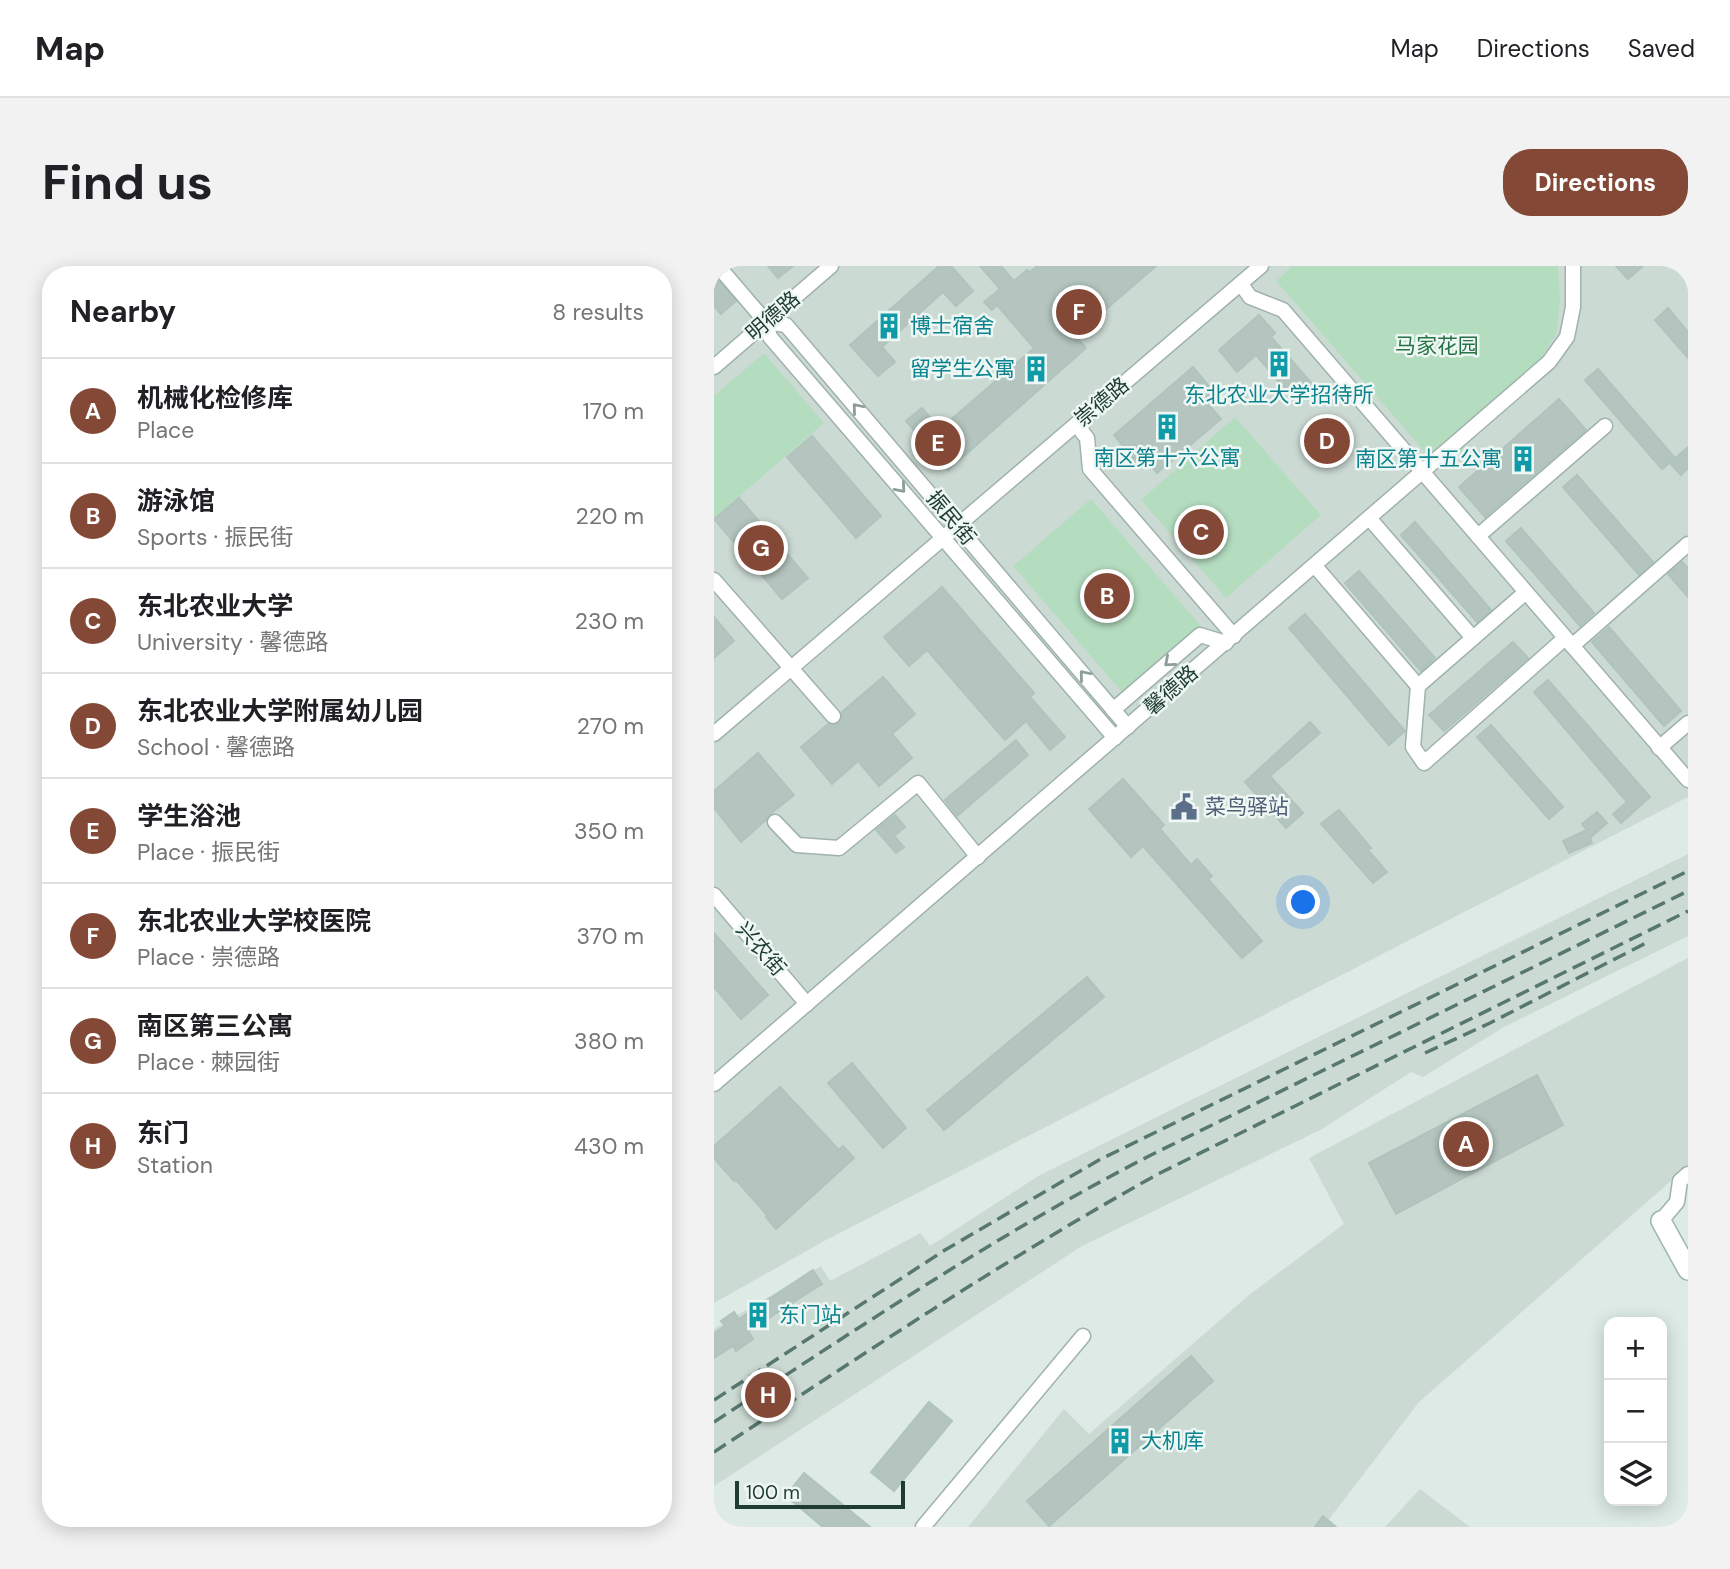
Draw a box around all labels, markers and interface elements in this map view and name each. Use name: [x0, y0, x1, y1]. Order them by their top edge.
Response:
text: Map: [35, 27, 105, 70]
text: Map: [1391, 33, 1439, 64]
text: Directions: [1477, 33, 1590, 64]
text: Saved: [1628, 33, 1695, 64]
button: Directions: [1503, 149, 1688, 216]
text: Find us: [42, 150, 213, 214]
street label: 明德路: [740, 285, 806, 347]
pin: F: [1056, 286, 1102, 338]
text: Nearby: [70, 292, 176, 331]
text: 8 results: [552, 297, 644, 327]
building icon: 博士宿舍: [874, 311, 904, 341]
place label: 博士宿舍: [910, 312, 994, 340]
park label: 马家花园: [1395, 332, 1479, 360]
building icon: 东北农业大学招待所: [1264, 349, 1294, 379]
building icon: 留学生公寓: [1021, 354, 1051, 384]
place label: 留学生公寓: [910, 355, 1015, 383]
street label: 崇德路: [1069, 371, 1135, 433]
text: 机械化检修库: [137, 381, 293, 415]
place label: 东北农业大学招待所: [1185, 381, 1374, 409]
text: A: [85, 396, 101, 426]
text: 170 m: [583, 396, 644, 426]
one-way arrow: [853, 404, 865, 417]
building icon: 南区第十六公寓: [1152, 412, 1182, 442]
text: Place: [137, 415, 194, 445]
pin: D: [1304, 415, 1350, 467]
pin: E: [915, 417, 961, 469]
place label: 南区第十六公寓: [1094, 444, 1241, 472]
building icon: 南区第十五公寓: [1508, 444, 1538, 474]
place label: 南区第十五公寓: [1355, 445, 1502, 473]
one-way arrow: [893, 480, 905, 493]
text: 游泳馆: [137, 484, 215, 518]
street label: 振民街: [920, 485, 982, 551]
text: B: [86, 501, 100, 531]
text: 220 m: [575, 501, 644, 531]
pin: C: [1178, 506, 1224, 558]
text: Sports · 振民街: [137, 522, 293, 552]
pin: G: [738, 522, 784, 574]
pin: B: [1084, 570, 1130, 622]
text: 东北农业大学: [137, 589, 293, 623]
text: C: [85, 606, 101, 636]
text: 230 m: [575, 606, 644, 636]
text: University · 馨德路: [137, 627, 329, 657]
one-way arrow: [1164, 654, 1177, 666]
street label: 馨德路: [1138, 659, 1204, 721]
one-way arrow: [1080, 670, 1092, 683]
text: 东北农业大学附属幼儿园: [137, 694, 423, 728]
text: D: [85, 711, 101, 741]
text: 270 m: [577, 711, 644, 741]
text: School · 馨德路: [137, 732, 295, 762]
public building icon: 菜鸟驿站: [1169, 792, 1199, 822]
place label: 菜鸟驿站: [1205, 793, 1289, 821]
text: 学生浴池: [137, 799, 241, 833]
text: E: [86, 816, 100, 846]
text: 350 m: [574, 816, 644, 846]
text: Place · 振民街: [137, 837, 280, 867]
your location: [1286, 885, 1320, 919]
text: 东北农业大学校医院: [137, 904, 371, 938]
street label: 兴农街: [730, 916, 792, 982]
text: F: [87, 921, 99, 951]
text: 370 m: [576, 921, 644, 951]
text: Place · 崇德路: [137, 942, 280, 972]
text: 南区第三公寓: [137, 1009, 293, 1043]
text: G: [84, 1026, 102, 1056]
text: 380 m: [574, 1026, 644, 1056]
text: Place · 棘园街: [137, 1047, 280, 1077]
text: 东门: [137, 1116, 189, 1150]
pin: A: [1443, 1118, 1489, 1170]
text: H: [85, 1131, 101, 1161]
text: 430 m: [574, 1131, 644, 1161]
text: Station: [137, 1150, 213, 1180]
building icon: 东门站: [743, 1300, 773, 1330]
place label: 东门站: [779, 1301, 842, 1329]
map controls: [1604, 1317, 1667, 1506]
button: +: [1604, 1317, 1667, 1380]
pin: H: [745, 1369, 791, 1421]
button: −: [1604, 1380, 1667, 1443]
building icon: 大机库: [1105, 1426, 1135, 1456]
place label: 大机库: [1141, 1427, 1204, 1455]
button: layers: [1604, 1443, 1667, 1506]
scale bar: [735, 1478, 905, 1510]
text: 100 m: [746, 1480, 800, 1505]

